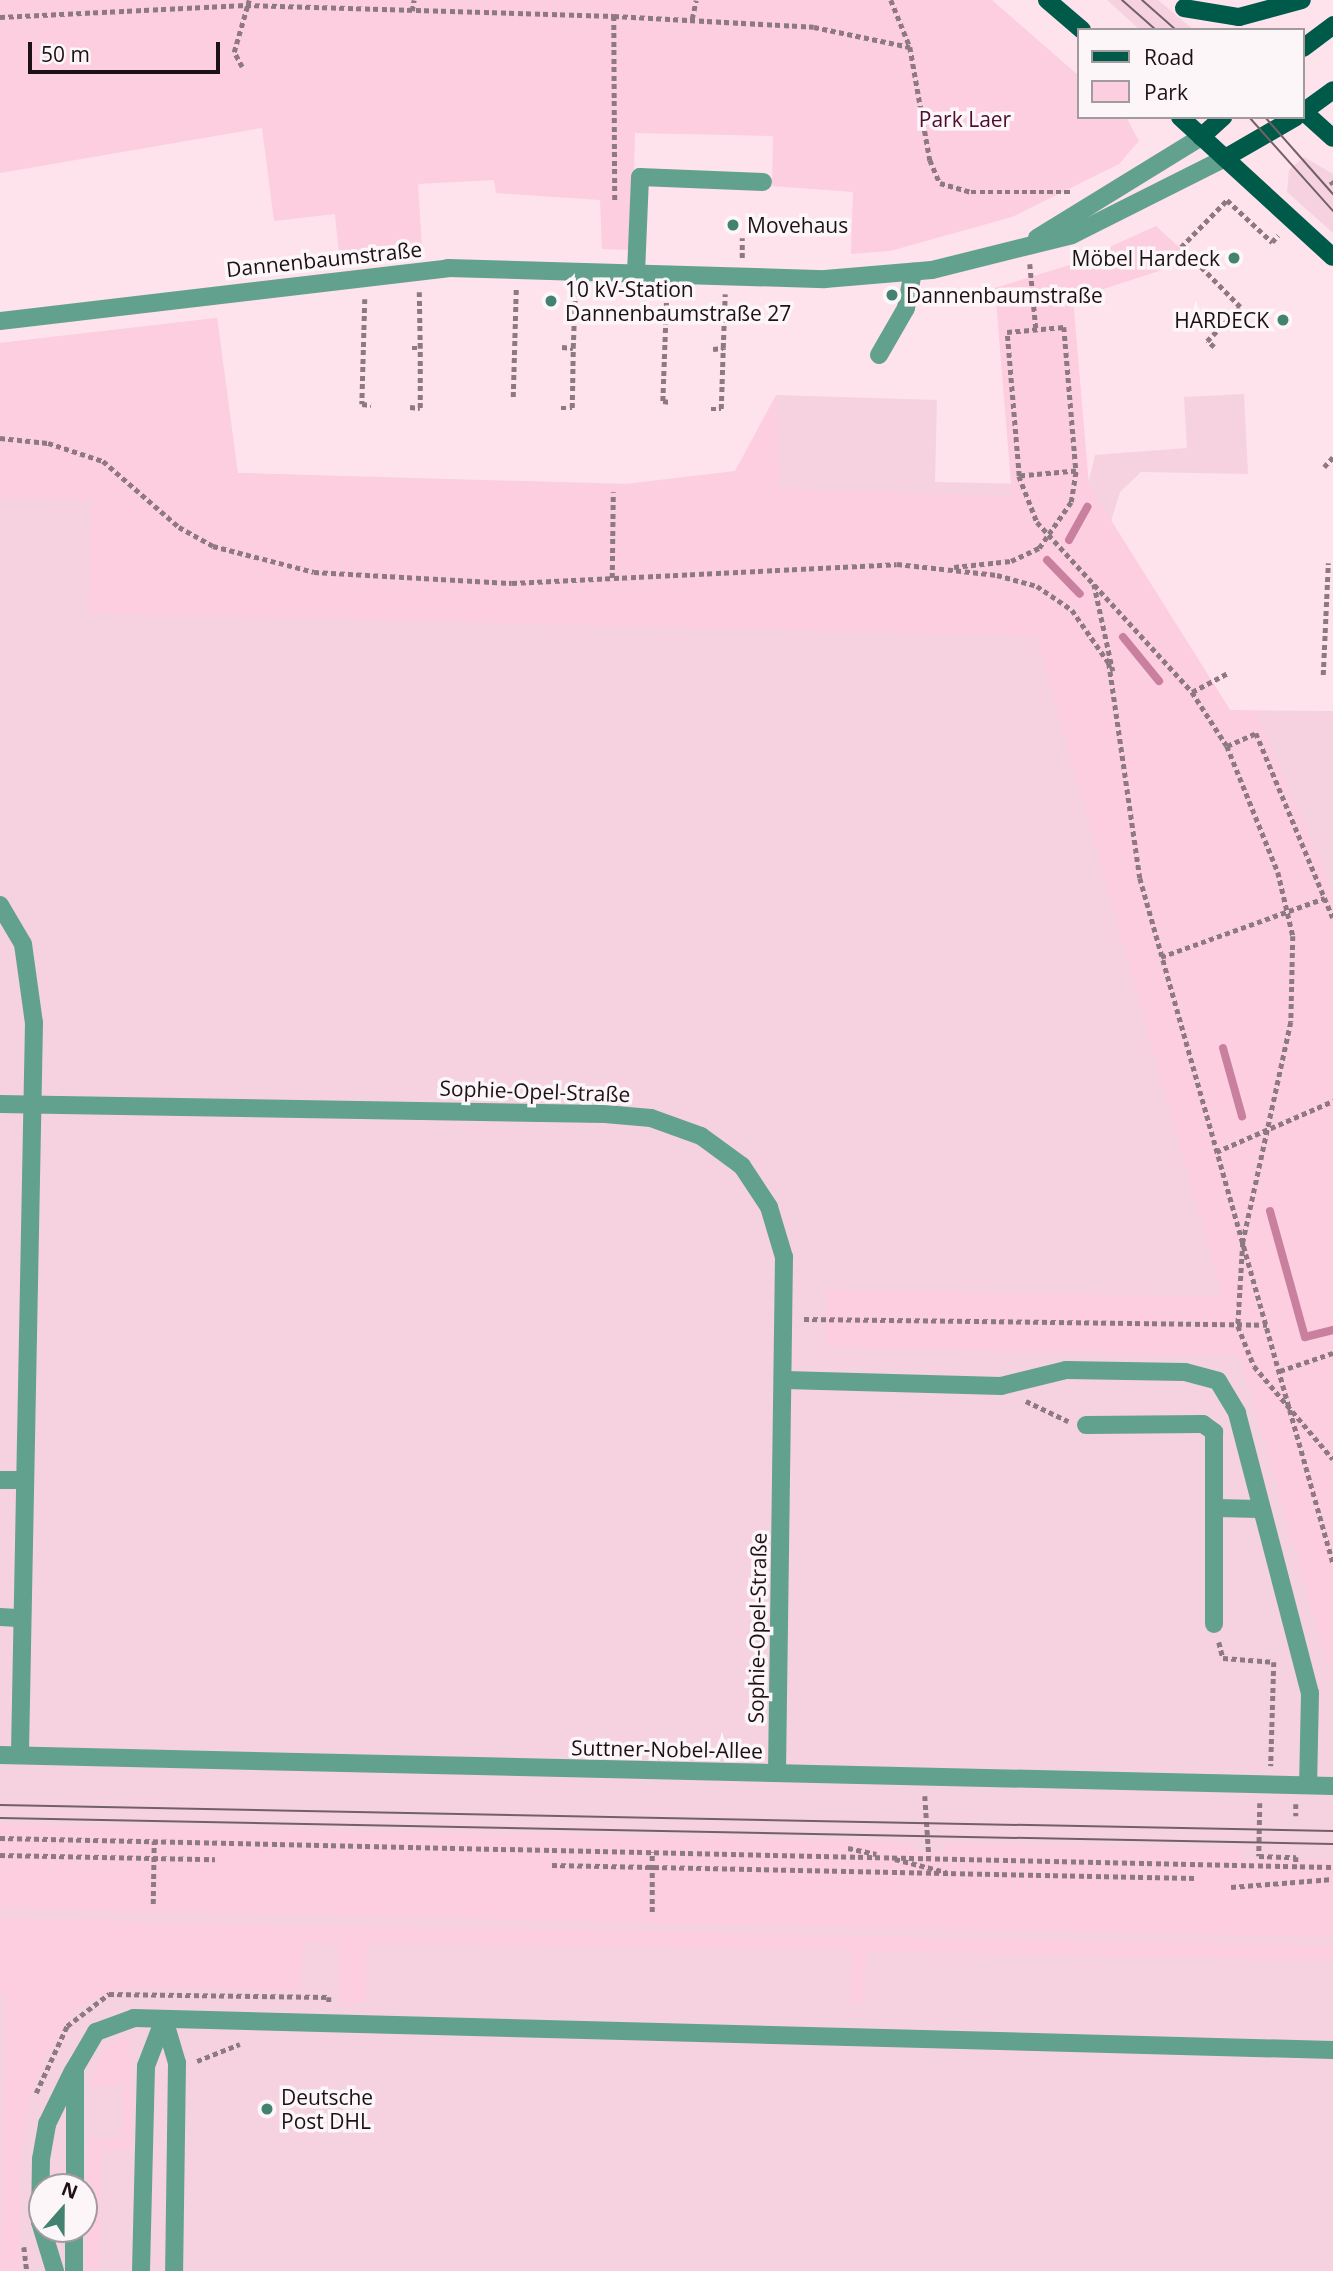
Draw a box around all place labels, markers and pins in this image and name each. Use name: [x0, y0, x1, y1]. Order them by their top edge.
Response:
place label: Movehaus: [747, 212, 848, 238]
marker: Movehaus: [725, 217, 741, 233]
place label: Möbel Hardeck: [1072, 245, 1220, 271]
marker: Möbel Hardeck: [1226, 250, 1242, 266]
place label: 10 kV-Station Dannenbaumstraße 27: [565, 276, 791, 326]
place label: Dannenbaumstraße: [906, 282, 1103, 308]
marker: Dannenbaumstraße: [884, 287, 900, 303]
marker: 10 kV-Station Dannenbaumstraße 27: [543, 293, 559, 309]
place label: HARDECK: [1174, 307, 1269, 333]
marker: HARDECK: [1275, 312, 1291, 328]
place label: Deutsche Post DHL: [281, 2084, 373, 2134]
marker: Deutsche Post DHL: [259, 2101, 275, 2117]

